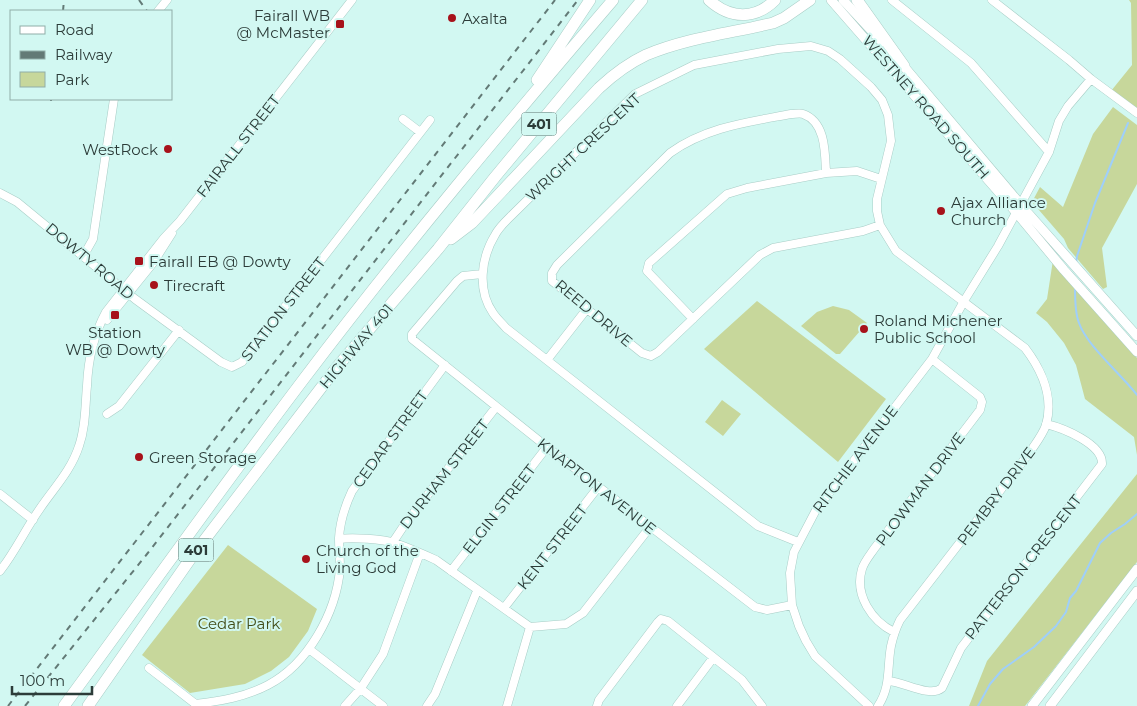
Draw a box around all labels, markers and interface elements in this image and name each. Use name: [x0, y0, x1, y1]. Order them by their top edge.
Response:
place label: Fairall WB @ McMaster: [236, 6, 330, 42]
place label: Axalta: [462, 9, 508, 28]
legend: [10, 10, 172, 100]
marker: Axalta: [446, 12, 458, 24]
marker: Fairall WB @ McMaster: [334, 18, 346, 30]
text: Road: [55, 20, 94, 39]
street label: WESTNEY ROAD SOUTH: [858, 31, 994, 183]
text: Railway: [55, 45, 113, 64]
text: Park: [55, 70, 89, 89]
street label: WRIGHT CRESCENT: [522, 89, 645, 205]
street label: FAIRALL STREET: [192, 91, 284, 201]
road number: 401: [522, 112, 556, 136]
place label: WestRock: [82, 140, 158, 159]
marker: WestRock: [162, 143, 174, 155]
place label: Ajax Alliance Church: [951, 193, 1046, 229]
marker: Ajax Alliance Church: [935, 205, 947, 217]
street label: DOWTY ROAD: [42, 218, 138, 304]
place label: Fairall EB @ Dowty: [149, 252, 291, 271]
street label: STATION STREET: [237, 253, 330, 365]
marker: Fairall EB @ Dowty: [133, 255, 145, 267]
street label: REED DRIVE: [551, 275, 637, 351]
place label: Tirecraft: [164, 276, 225, 295]
marker: Tirecraft: [148, 279, 160, 291]
street label: HIGHWAY 401: [315, 300, 397, 392]
marker: Station WB @ Dowty: [109, 309, 121, 321]
place label: Roland Michener Public School: [874, 311, 1002, 347]
place label: Station WB @ Dowty: [65, 323, 166, 359]
marker: Roland Michener Public School: [858, 323, 870, 335]
street label: CEDAR STREET: [348, 386, 432, 491]
street label: RITCHIE AVENUE: [808, 401, 902, 517]
street label: DURHAM STREET: [395, 415, 493, 532]
street label: PLOWMAN DRIVE: [871, 429, 969, 549]
street label: KNAPTON AVENUE: [534, 434, 660, 538]
street label: PEMBRY DRIVE: [953, 443, 1039, 549]
place label: Green Storage: [149, 448, 257, 467]
marker: Green Storage: [133, 451, 145, 463]
street label: ELGIN STREET: [458, 460, 540, 557]
street label: PATTERSON CRESCENT: [960, 490, 1086, 643]
street label: KENT STREET: [513, 500, 591, 593]
road number: 401: [178, 538, 214, 562]
place label: Church of the Living God: [316, 541, 419, 577]
marker: Church of the Living God: [300, 553, 312, 565]
park label: Cedar Park: [198, 614, 280, 633]
scale bar: [12, 664, 92, 696]
text: 100 m: [20, 671, 65, 690]

